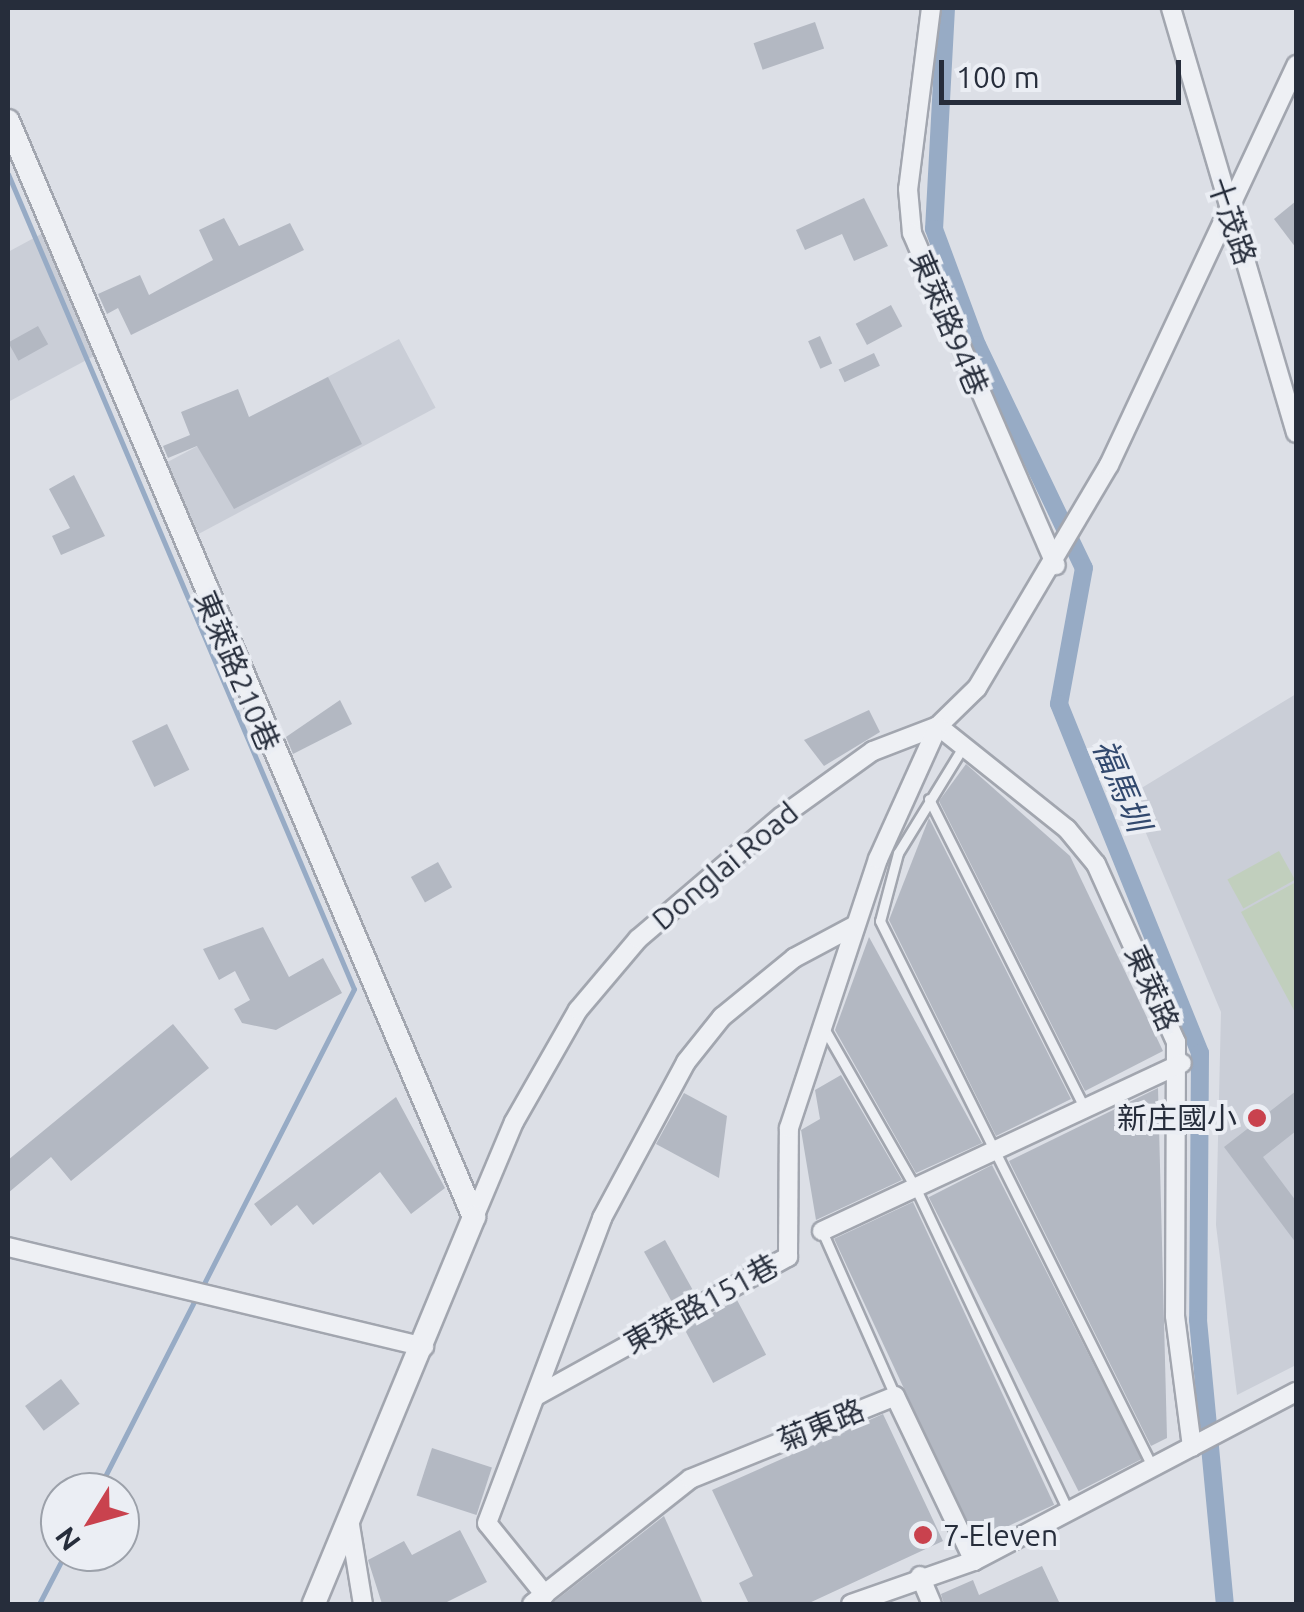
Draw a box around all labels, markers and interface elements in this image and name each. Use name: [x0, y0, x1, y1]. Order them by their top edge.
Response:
scale bar: [944, 40, 1186, 102]
text: 100 m: [956, 60, 1040, 94]
street label: 十茂路: [1200, 173, 1264, 269]
street label: 東萊路94巷: [902, 245, 996, 401]
street label: 東萊路210巷: [187, 585, 287, 757]
water label: 福馬圳: [1086, 733, 1158, 837]
street label: Donglai Road: [645, 794, 805, 938]
street label: 東萊路: [1117, 940, 1187, 1036]
place label: 新庄國小: [1117, 1100, 1237, 1136]
marker: 新庄國小: [1246, 1107, 1268, 1129]
street label: 東萊路151巷: [618, 1247, 784, 1361]
street label: 菊東路: [773, 1391, 869, 1459]
north arrow: [40, 1472, 140, 1572]
place label: 7-Eleven: [943, 1517, 1058, 1553]
text: N: [49, 1521, 86, 1557]
marker: 7-Eleven: [912, 1524, 934, 1546]

